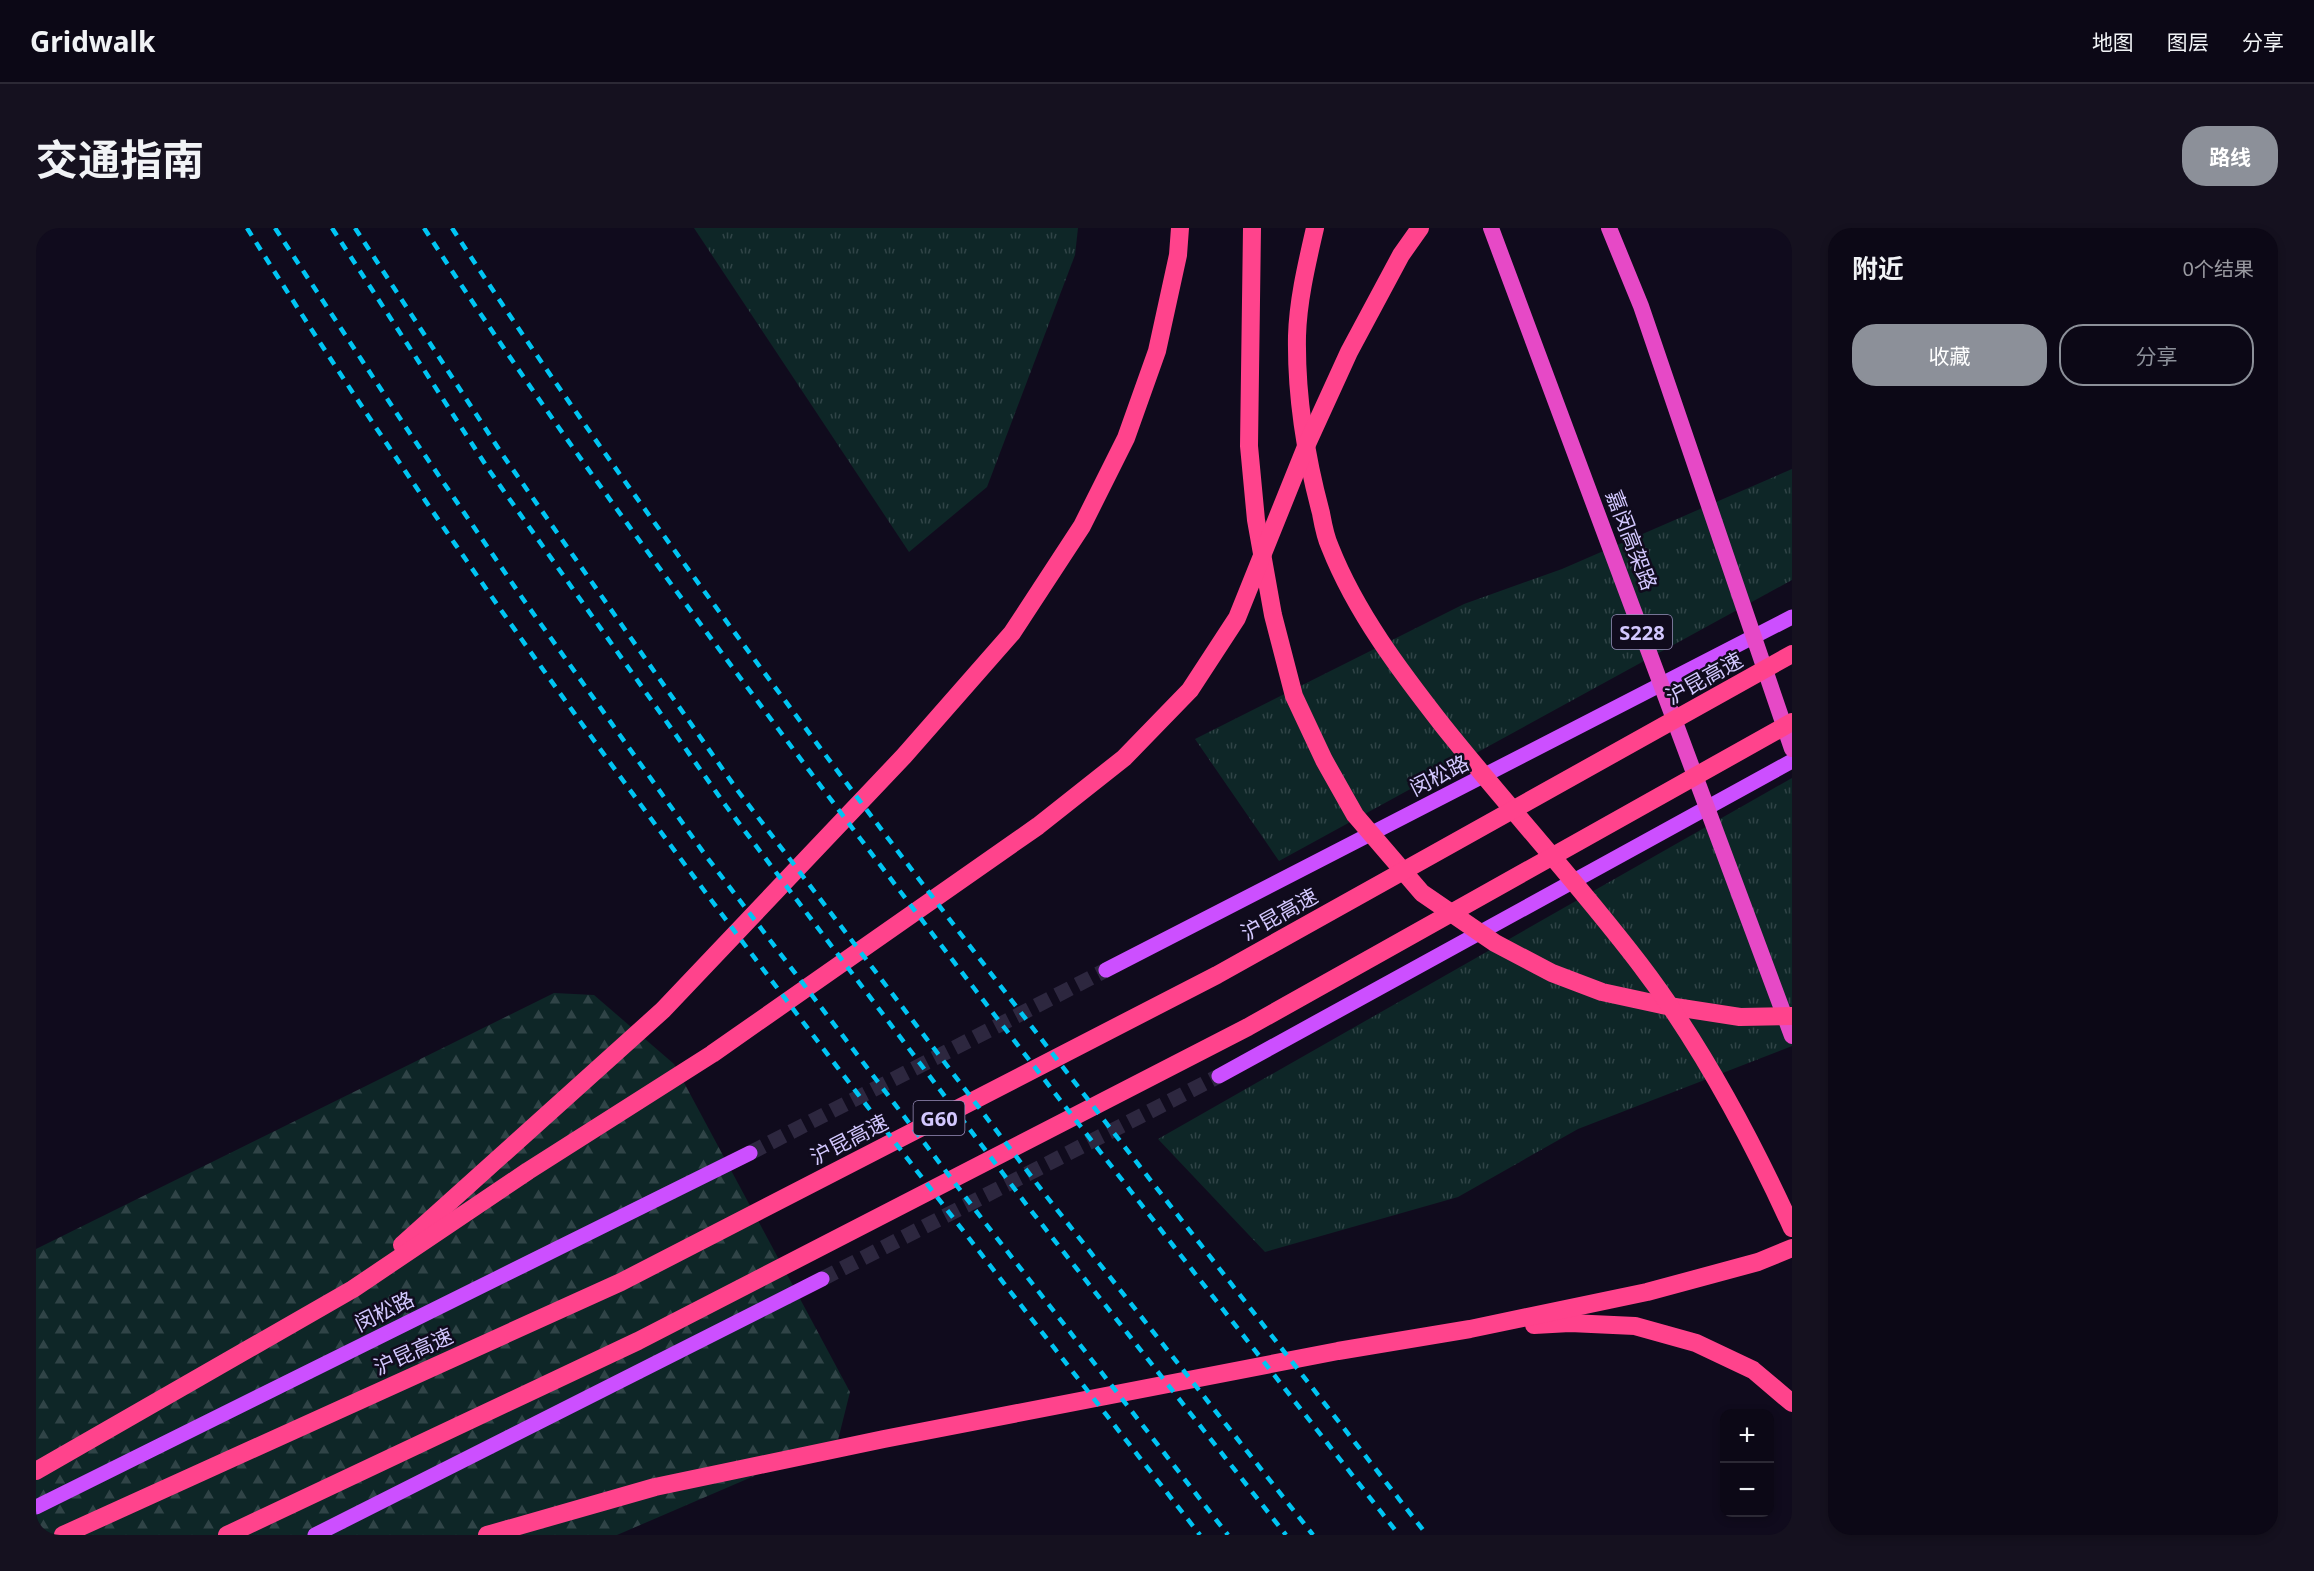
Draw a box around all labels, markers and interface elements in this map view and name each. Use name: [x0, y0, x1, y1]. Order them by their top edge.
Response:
text: Gridwalk: [30, 22, 155, 60]
text: 地图: [2092, 28, 2134, 56]
text: 图层: [2167, 28, 2209, 56]
text: 分享: [2242, 28, 2284, 56]
button: 路线: [2182, 126, 2278, 186]
text: 交通指南: [36, 130, 204, 187]
text: 附近: [1852, 250, 1904, 286]
text: 0个结果: [2183, 255, 2254, 282]
button: 收藏: [1852, 324, 2047, 386]
button: 分享: [2059, 324, 2254, 386]
street label: 嘉闵高架路: [1600, 486, 1664, 594]
road number: S228: [1612, 615, 1672, 649]
street label: 沪昆高速: [1660, 645, 1748, 711]
street label: 闵松路: [1405, 748, 1473, 802]
street label: 沪昆高速: [1235, 881, 1323, 947]
road number: G60: [914, 1101, 964, 1135]
street label: 沪昆高速: [805, 1107, 893, 1171]
street label: 闵松路: [350, 1285, 418, 1337]
street label: 沪昆高速: [369, 1321, 457, 1381]
map controls: [1720, 1409, 1774, 1517]
button: +: [1720, 1409, 1774, 1463]
button: −: [1720, 1463, 1774, 1517]

